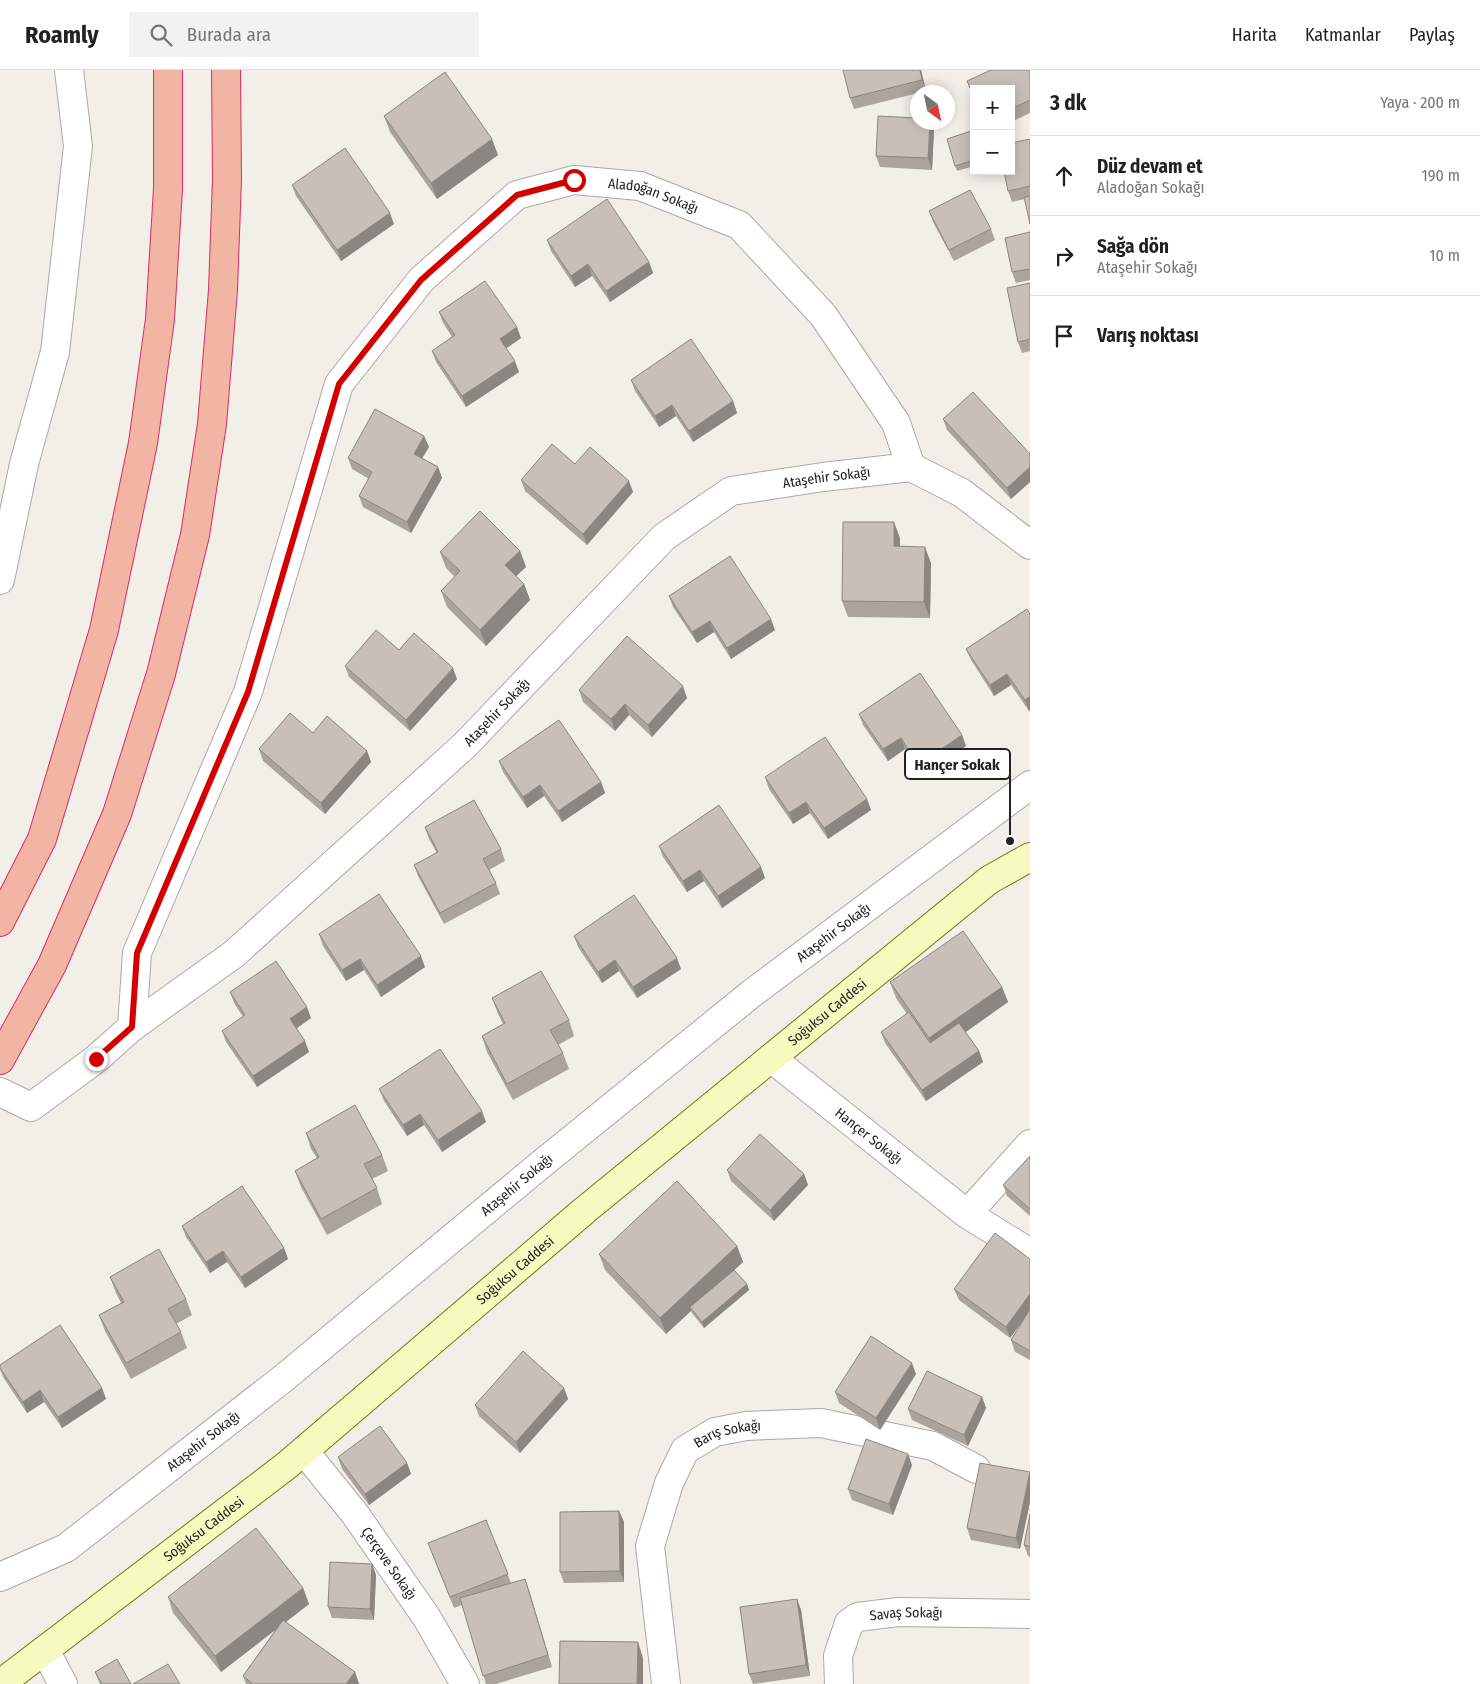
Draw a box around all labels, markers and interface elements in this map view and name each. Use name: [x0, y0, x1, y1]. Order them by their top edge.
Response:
search box: [129, 12, 479, 57]
text: Roamly: [25, 21, 99, 49]
icon: search: [147, 21, 175, 49]
text: Burada ara: [187, 23, 271, 46]
text: Harita: [1232, 24, 1277, 46]
text: Katmanlar: [1305, 24, 1381, 46]
text: Paylaş: [1409, 24, 1455, 46]
north arrow: [910, 85, 955, 130]
map controls: [970, 85, 1015, 175]
button: +: [970, 85, 1015, 130]
text: 3 dk: [1050, 90, 1086, 116]
text: Yaya · 200 m: [1380, 93, 1460, 112]
button: −: [970, 130, 1015, 175]
text: Düz devam et: [1097, 155, 1203, 178]
icon: ahead: [1050, 162, 1078, 190]
text: 190 m: [1422, 166, 1460, 185]
route start: [563, 169, 586, 192]
street label: Aladoğan Sokağı: [607, 175, 701, 217]
text: Aladoğan Sokağı: [1097, 178, 1204, 197]
text: Sağa dön: [1097, 235, 1169, 258]
icon: right: [1050, 242, 1078, 270]
text: 10 m: [1429, 246, 1460, 265]
text: Ataşehir Sokağı: [1097, 258, 1198, 277]
icon: arrive: [1050, 322, 1078, 350]
text: Varış noktası: [1097, 324, 1199, 347]
street label: Ataşehir Sokağı: [782, 463, 871, 492]
street label: Ataşehir Sokağı: [460, 674, 533, 750]
callout: Hançer Sokak: [905, 749, 1010, 779]
text: Hançer Sokak: [914, 756, 1000, 775]
street label: Ataşehir Sokağı: [793, 899, 874, 966]
street label: Soğuksu Caddesi: [784, 975, 870, 1049]
route end: [85, 1048, 108, 1071]
street label: Hançer Sokağı: [832, 1104, 906, 1168]
street label: Ataşehir Sokağı: [477, 1150, 556, 1219]
street label: Soğuksu Caddesi: [473, 1232, 557, 1308]
street label: Ataşehir Sokağı: [163, 1407, 243, 1475]
street label: Barış Sokağı: [691, 1417, 761, 1451]
street label: Soğuksu Caddesi: [160, 1493, 247, 1565]
street label: Çerçeve Sokağı: [358, 1524, 420, 1603]
street label: Savaş Sokağı: [869, 1603, 943, 1624]

